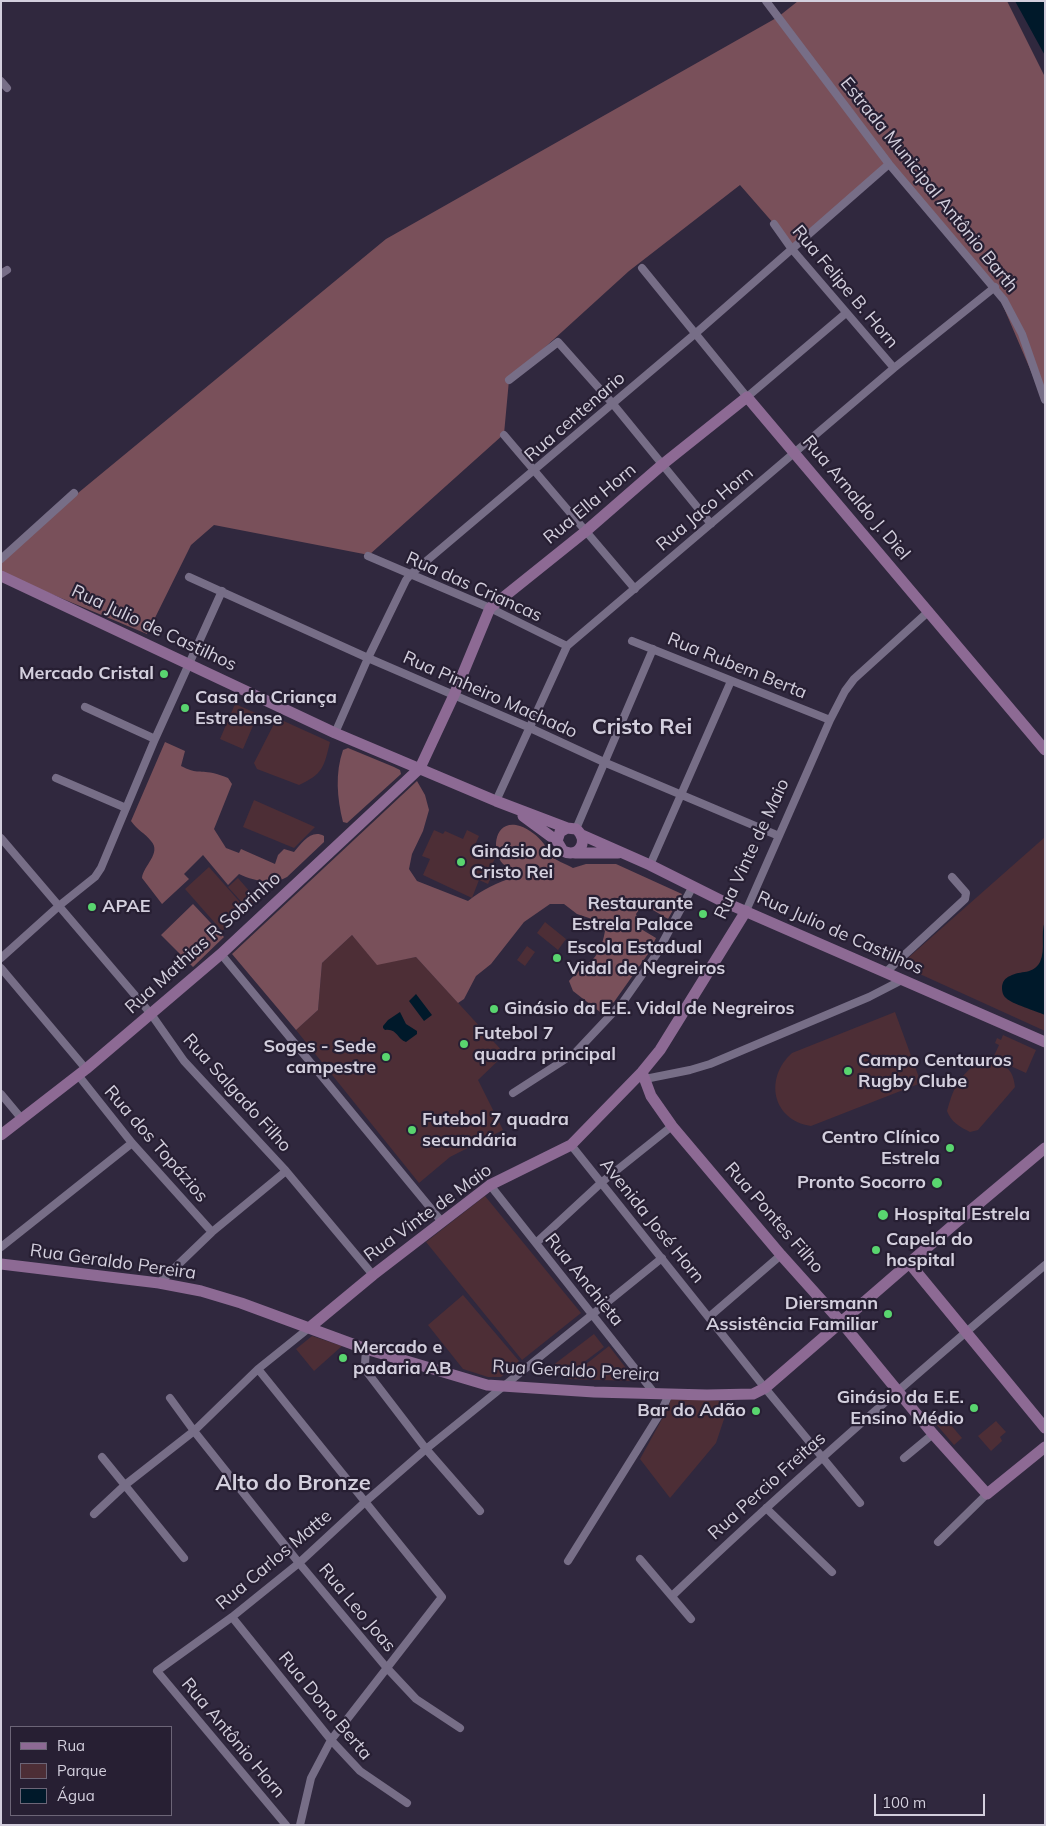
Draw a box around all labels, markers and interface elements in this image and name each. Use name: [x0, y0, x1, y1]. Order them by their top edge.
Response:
street label: Estrada Municipal Antônio Barth: [835, 73, 1023, 297]
street label: Rua Felipe B. Horn: [787, 221, 903, 353]
street label: Rua centenario: [520, 368, 630, 466]
street label: Rua Arnaldo J. Diel: [798, 431, 914, 565]
street label: Rua Ella Horn: [539, 459, 641, 549]
street label: Rua Jaco Horn: [652, 462, 758, 556]
street label: Rua das Criancas: [403, 547, 545, 627]
street label: Rua Julio de Castilhos: [68, 580, 240, 676]
street label: Rua Rubem Berta: [664, 628, 810, 704]
street label: Rua Pinheiro Machado: [400, 647, 580, 743]
place label: Mercado Cristal: [19, 663, 154, 685]
marker: Mercado Cristal: [158, 668, 170, 680]
place label: Casa da Criança Estrelense: [195, 687, 337, 730]
marker: Casa da Criança Estrelense: [179, 702, 191, 714]
district label: Cristo Rei: [592, 714, 692, 740]
street label: Rua Vinte de Maio: [710, 775, 794, 923]
place label: Ginásio do Cristo Rei: [471, 841, 562, 884]
marker: Ginásio do Cristo Rei: [455, 856, 467, 868]
street label: Rua Mathias R Sobrinho: [121, 867, 285, 1019]
street label: Rua Julio de Castilhos: [753, 887, 927, 979]
place label: Restaurante Estrela Palace: [572, 893, 693, 936]
place label: APAE: [102, 896, 150, 918]
marker: APAE: [86, 901, 98, 913]
marker: Restaurante Estrela Palace: [697, 908, 709, 920]
place label: Escola Estadual Vidal de Negreiros: [567, 937, 725, 980]
marker: Escola Estadual Vidal de Negreiros: [551, 952, 563, 964]
place label: Ginásio da E.E. Vidal de Negreiros: [504, 998, 795, 1020]
marker: Ginásio da E.E. Vidal de Negreiros: [488, 1003, 500, 1015]
place label: Futebol 7 quadra principal: [474, 1023, 616, 1066]
street label: Rua Salgado Filho: [178, 1029, 296, 1157]
place label: Soges - Sede campestre: [263, 1036, 376, 1078]
marker: Futebol 7 quadra principal: [458, 1038, 470, 1050]
place label: Campo Centauros Rugby Clube: [858, 1050, 1012, 1092]
marker: Soges - Sede campestre: [380, 1051, 392, 1063]
marker: Campo Centauros Rugby Clube: [842, 1065, 854, 1077]
street label: Rua dos Topázios: [100, 1081, 212, 1207]
place label: Futebol 7 quadra secundária: [422, 1109, 569, 1152]
marker: Futebol 7 quadra secundária: [406, 1124, 418, 1136]
place label: Centro Clínico Estrela: [821, 1127, 940, 1170]
marker: Centro Clínico Estrela: [944, 1142, 956, 1154]
street label: Avenida José Horn: [595, 1154, 709, 1288]
street label: Rua Pontes Filho: [720, 1158, 828, 1278]
street label: Rua Vinte de Maio: [360, 1159, 496, 1267]
place label: Pronto Socorro: [797, 1172, 926, 1194]
marker: Pronto Socorro: [930, 1176, 944, 1190]
place label: Hospital Estrela: [894, 1204, 1030, 1226]
marker: Hospital Estrela: [876, 1208, 890, 1222]
street label: Rua Anchieta: [540, 1229, 628, 1331]
place label: Capela do hospital: [886, 1229, 973, 1272]
street label: Rua Geraldo Pereira: [29, 1240, 197, 1284]
marker: Capela do hospital: [870, 1244, 882, 1256]
place label: Diersmann Assistência Familiar: [706, 1293, 878, 1336]
marker: Diersmann Assistência Familiar: [882, 1308, 894, 1320]
place label: Mercado e padaria AB: [353, 1337, 451, 1380]
marker: Mercado e padaria AB: [337, 1352, 349, 1364]
street label: Rua Geraldo Pereira: [492, 1356, 660, 1386]
place label: Ginásio da E.E. Ensino Médio: [837, 1387, 964, 1430]
place label: Bar do Adão: [637, 1400, 746, 1422]
marker: Ginásio da E.E. Ensino Médio: [968, 1402, 980, 1414]
marker: Bar do Adão: [750, 1405, 762, 1417]
street label: Rua Percio Freitas: [704, 1428, 830, 1544]
district label: Alto do Bronze: [215, 1470, 371, 1496]
street label: Rua Carlos Matte: [212, 1505, 336, 1615]
street label: Rua Leo Joas: [314, 1559, 400, 1657]
street label: Rua Dona Berta: [274, 1648, 376, 1764]
street label: Rua Antônio Horn: [177, 1674, 289, 1802]
legend: [10, 1726, 172, 1816]
text: Rua: [57, 1736, 85, 1755]
text: Parque: [57, 1761, 107, 1780]
scale bar: [876, 1784, 987, 1816]
text: Água: [57, 1786, 95, 1805]
text: 100 m: [882, 1793, 926, 1812]

